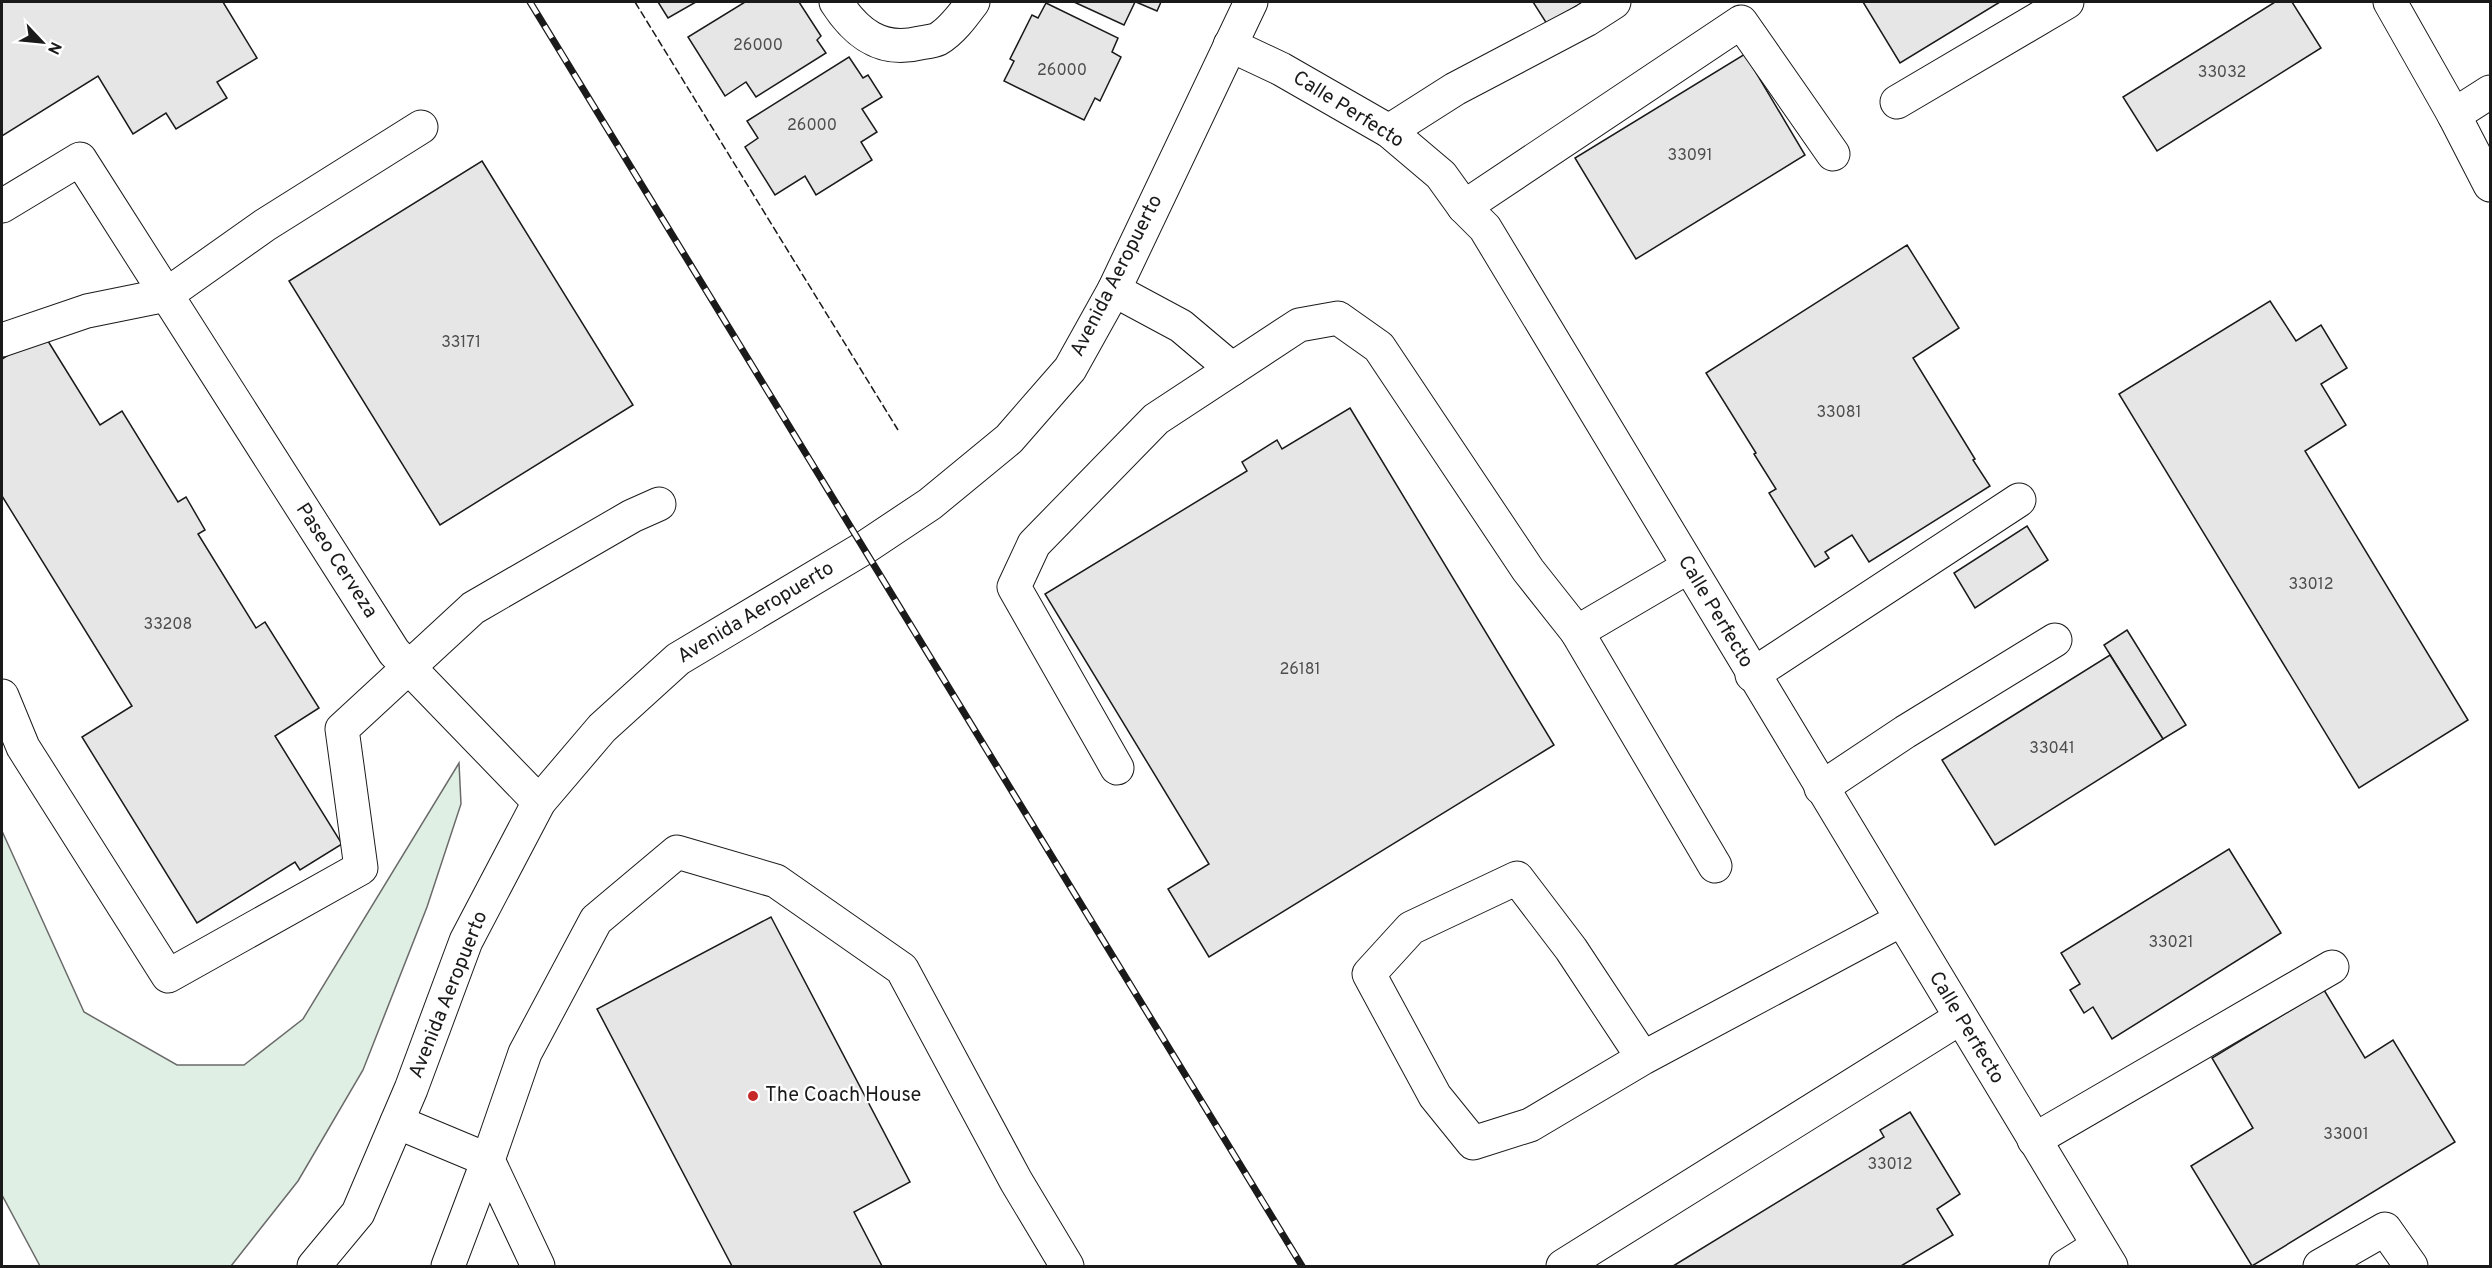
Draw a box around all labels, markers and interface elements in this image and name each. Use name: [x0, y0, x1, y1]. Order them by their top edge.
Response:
north arrow: [12, 12, 72, 72]
house number: 26000: [733, 36, 783, 56]
text: N: [42, 38, 65, 57]
house number: 26000: [1037, 61, 1087, 81]
house number: 33032: [2198, 63, 2246, 83]
street label: Calle Perfecto: [1287, 65, 1409, 155]
house number: 26000: [787, 116, 837, 136]
house number: 33091: [1668, 146, 1712, 166]
street label: Avenida Aeropuerto: [1065, 191, 1169, 361]
house number: 33171: [441, 333, 481, 353]
house number: 33081: [1816, 403, 1862, 423]
street label: Paseo Cerveza: [289, 498, 383, 624]
street label: Calle Perfecto: [1671, 551, 1759, 673]
street label: Avenida Aeropuerto: [673, 556, 839, 670]
house number: 33012: [2288, 575, 2334, 595]
house number: 33208: [144, 615, 192, 635]
house number: 26181: [1279, 660, 1321, 680]
house number: 33041: [2029, 739, 2075, 759]
street label: Avenida Aeropuerto: [404, 907, 494, 1083]
house number: 33021: [2148, 933, 2194, 953]
street label: Calle Perfecto: [1922, 967, 2010, 1089]
place label: The Coach House: [765, 1083, 921, 1109]
marker: The Coach House: [746, 1089, 760, 1103]
house number: 33001: [2323, 1125, 2369, 1145]
house number: 33012: [1867, 1155, 1913, 1175]

